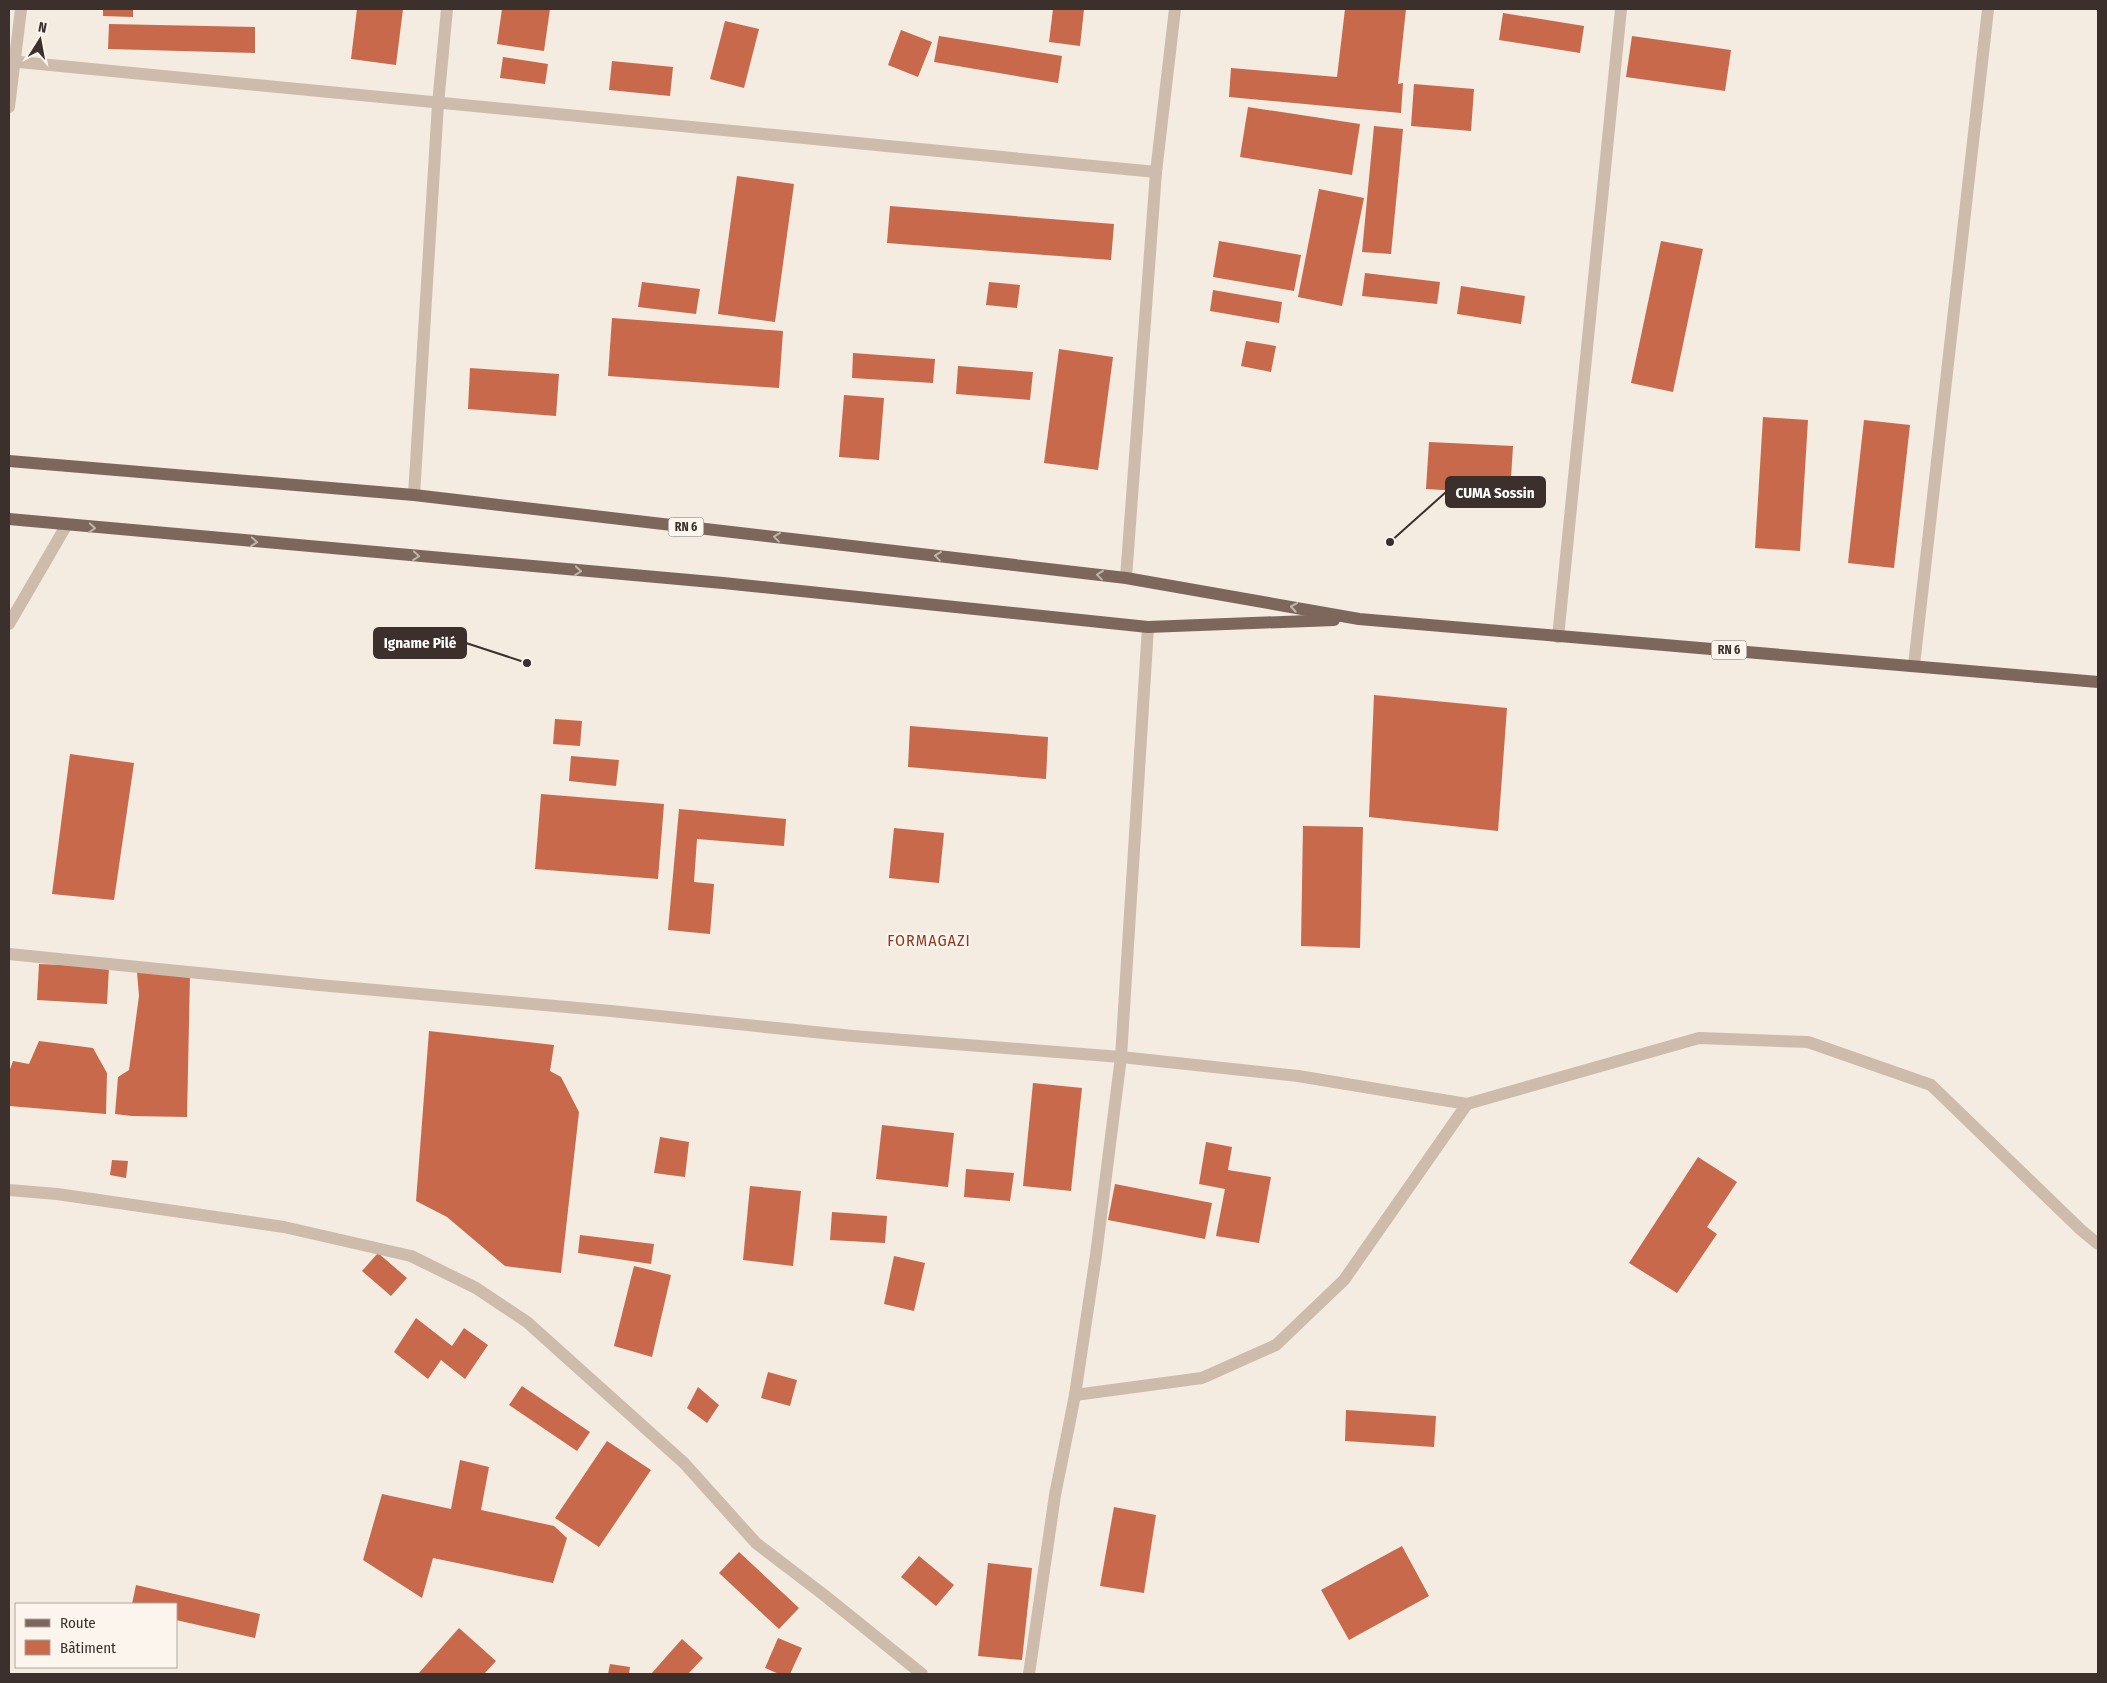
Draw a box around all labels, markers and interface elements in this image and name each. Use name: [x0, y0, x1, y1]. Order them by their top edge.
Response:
north arrow: [15, 15, 65, 65]
text: N: [37, 19, 48, 37]
callout: CUMA Sossin: [1446, 477, 1545, 507]
text: CUMA Sossin: [1455, 484, 1535, 502]
road number: RN 6: [668, 518, 704, 536]
one-way arrow: [88, 522, 96, 533]
one-way arrow: [772, 532, 780, 543]
one-way arrow: [250, 536, 258, 547]
one-way arrow: [412, 551, 420, 562]
one-way arrow: [934, 551, 942, 562]
one-way arrow: [574, 565, 582, 576]
one-way arrow: [1095, 570, 1103, 581]
one-way arrow: [1290, 603, 1299, 613]
callout: Igname Pilé: [374, 628, 466, 658]
text: Igname Pilé: [384, 634, 457, 652]
road number: RN 6: [1712, 640, 1746, 660]
district label: FORMAGAZI: [887, 931, 971, 950]
legend: [15, 1603, 178, 1668]
text: Route: [60, 1614, 96, 1632]
text: Bâtiment: [60, 1639, 116, 1657]

